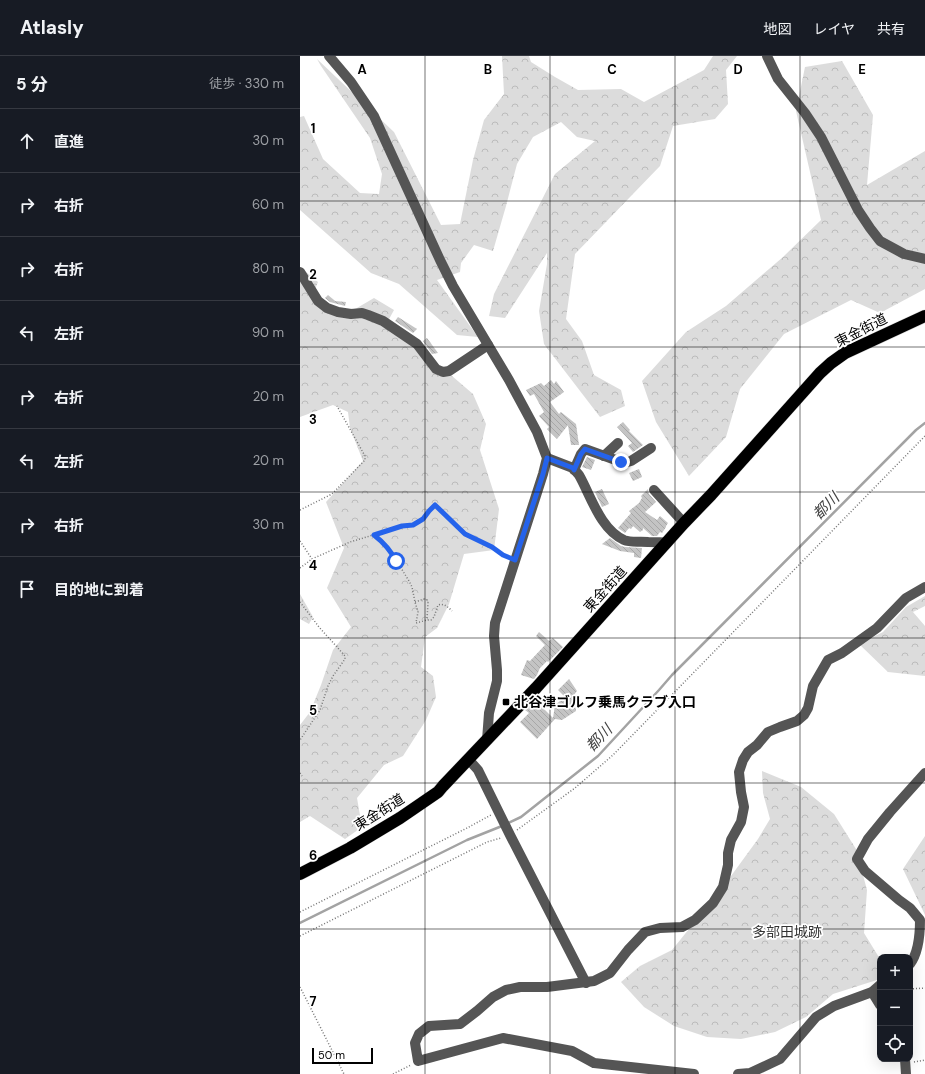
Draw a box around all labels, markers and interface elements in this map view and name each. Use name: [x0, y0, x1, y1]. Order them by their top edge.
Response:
text: Atlasly: [20, 15, 84, 40]
text: 地図: [763, 20, 791, 38]
text: レイヤ: [813, 20, 855, 38]
text: 共有: [877, 20, 905, 38]
text: A: [357, 61, 367, 78]
text: B: [484, 61, 492, 78]
text: C: [607, 61, 617, 78]
text: D: [733, 61, 743, 78]
text: E: [858, 61, 866, 78]
text: 5 分: [16, 73, 48, 95]
text: 徒歩 · 330 m: [209, 75, 284, 92]
text: 1: [311, 120, 315, 137]
icon: ahead: [16, 130, 38, 152]
text: 直進: [54, 132, 84, 152]
text: 30 m: [252, 132, 284, 149]
icon: right: [16, 194, 38, 216]
text: 右折: [54, 196, 84, 216]
text: 60 m: [252, 196, 284, 213]
icon: right: [16, 258, 38, 280]
text: 右折: [54, 260, 84, 280]
text: 80 m: [252, 260, 284, 277]
text: 2: [309, 266, 317, 283]
street label: 東金街道: [832, 309, 890, 351]
icon: left: [16, 322, 38, 344]
text: 左折: [54, 324, 84, 344]
text: 90 m: [252, 324, 284, 341]
icon: right: [16, 386, 38, 408]
text: 右折: [54, 388, 84, 408]
text: 20 m: [253, 388, 284, 405]
text: 3: [309, 411, 317, 428]
icon: left: [16, 450, 38, 472]
text: 左折: [54, 452, 84, 472]
text: 20 m: [253, 452, 284, 469]
route end: [612, 453, 630, 471]
water label: 都川: [808, 487, 845, 524]
icon: right: [16, 514, 38, 536]
text: 右折: [54, 516, 84, 536]
text: 30 m: [252, 516, 284, 533]
route start: [387, 552, 405, 570]
text: 4: [309, 557, 317, 574]
street label: 東金街道: [580, 562, 630, 616]
icon: arrive: [16, 578, 38, 600]
text: 目的地に到着: [54, 580, 144, 600]
place label: 北谷津ゴルフ乗馬クラブ入口: [514, 693, 696, 711]
marker: 北谷津ゴルフ乗馬クラブ入口: [501, 697, 511, 707]
text: 5: [309, 702, 317, 719]
water label: 都川: [581, 719, 618, 756]
street label: 東金街道: [350, 790, 408, 834]
text: 6: [309, 847, 317, 864]
park label: 多部田城跡: [752, 923, 822, 941]
map controls: [877, 954, 913, 1062]
button: +: [877, 954, 913, 990]
button: −: [877, 990, 913, 1026]
text: 7: [310, 993, 317, 1010]
button: locate: [877, 1026, 913, 1062]
scale bar: [312, 1046, 373, 1065]
text: 50 m: [318, 1048, 345, 1062]

